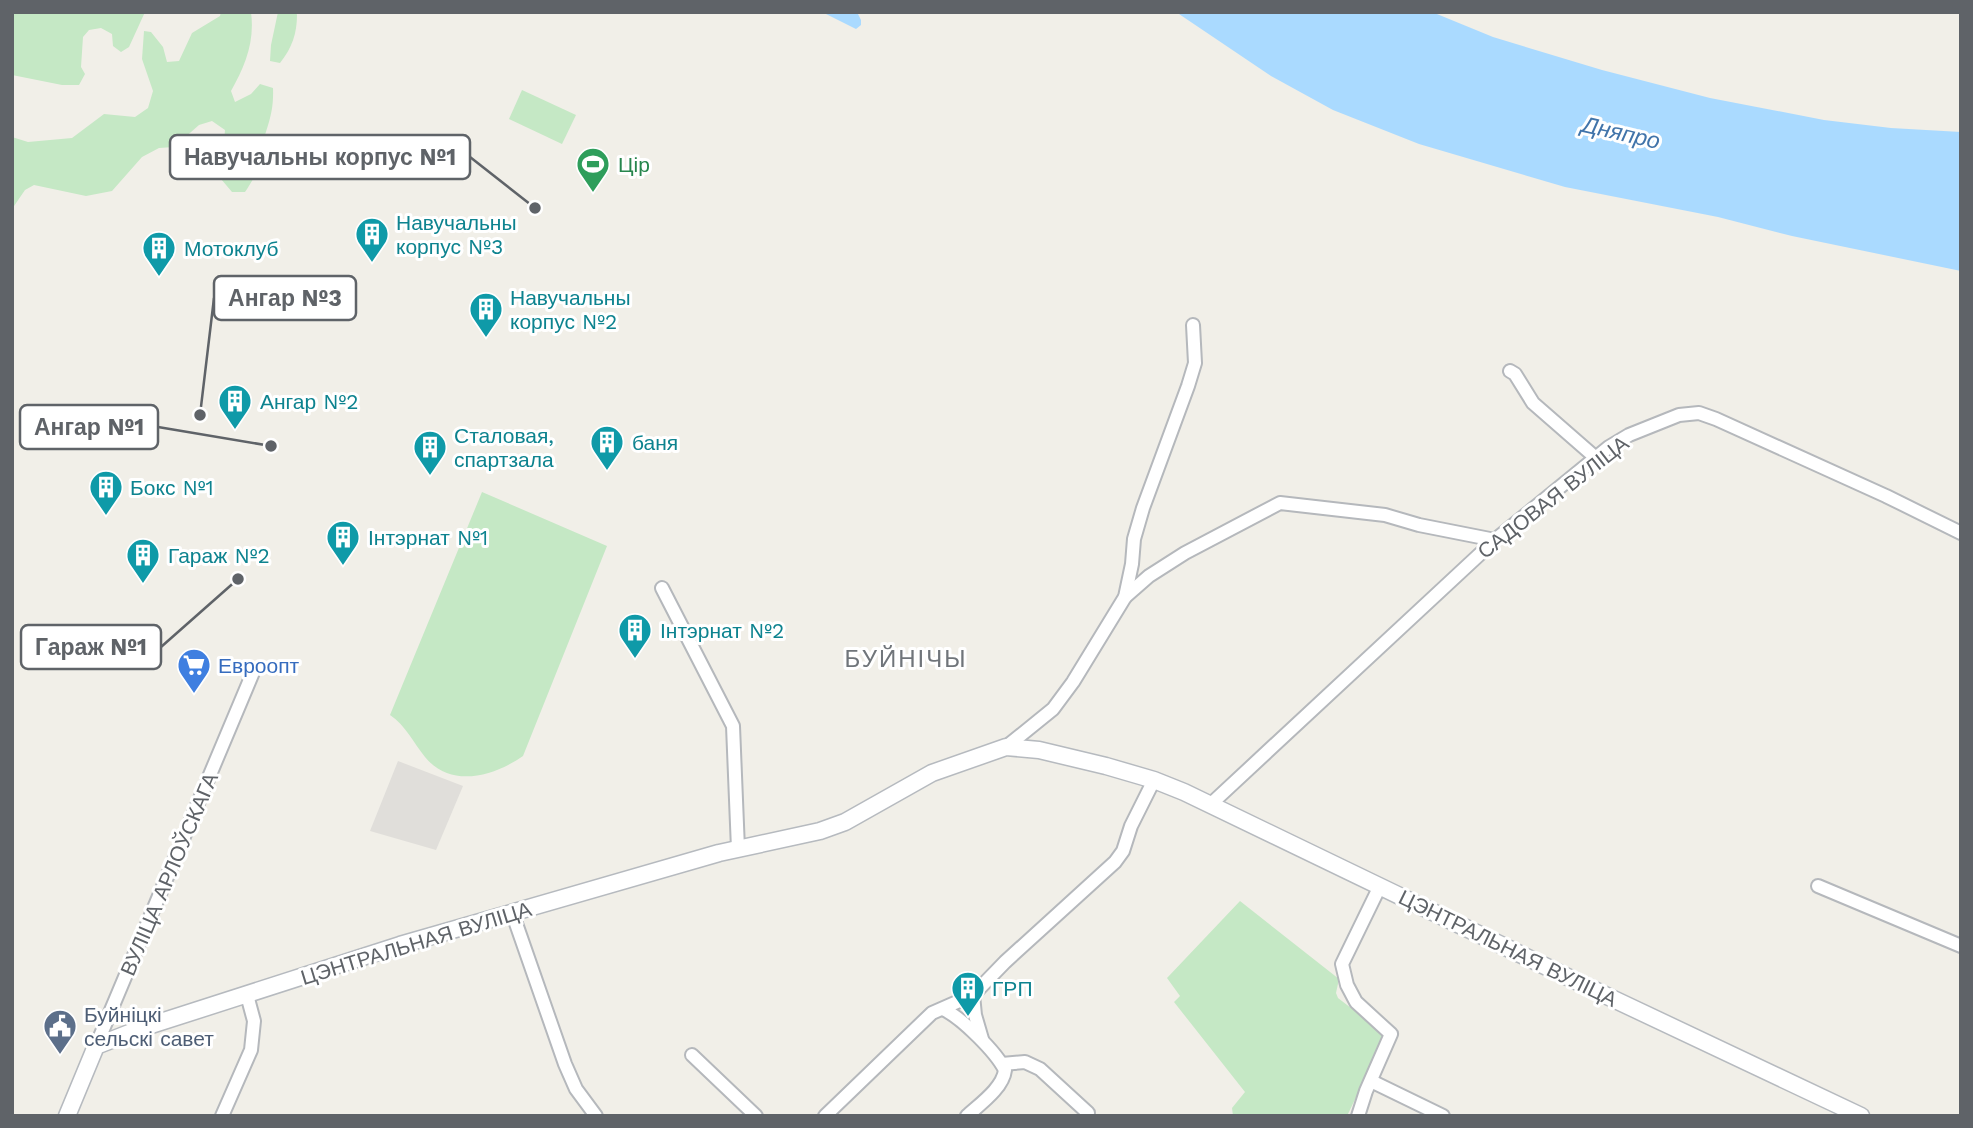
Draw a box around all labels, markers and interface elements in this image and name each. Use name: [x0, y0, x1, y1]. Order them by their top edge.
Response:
water label: Дняпро: [1576, 110, 1663, 155]
callout: Навучальны корпус №1: [170, 135, 470, 179]
text: Навучальны корпус №1: [184, 144, 456, 171]
sports icon: Цір: [574, 145, 612, 194]
place label: Цір: [618, 152, 650, 177]
place label: Навучальны корпус №3: [396, 210, 517, 259]
building icon: Навучальны корпус №3: [353, 215, 391, 264]
building icon: Мотоклуб: [140, 229, 178, 278]
place label: Мотоклуб: [184, 236, 278, 261]
callout: Ангар №3: [214, 276, 356, 320]
text: Ангар №3: [228, 285, 342, 312]
place label: Навучальны корпус №2: [510, 285, 631, 334]
building icon: Навучальны корпус №2: [467, 290, 505, 339]
building icon: Ангар №2: [216, 382, 254, 431]
place label: Ангар №2: [260, 389, 359, 414]
callout: Ангар №1: [20, 405, 158, 449]
text: Ангар №1: [34, 414, 144, 441]
place label: Сталовая, спартзала: [454, 423, 554, 472]
building icon: баня: [588, 423, 626, 472]
building icon: Сталовая, спартзала: [411, 428, 449, 477]
place label: баня: [632, 430, 678, 455]
street label: САДОВАЯ ВУЛІЦА: [1473, 430, 1633, 564]
building icon: Бокс №1: [87, 468, 125, 517]
place label: Бокс №1: [130, 475, 214, 500]
building icon: Інтэрнат №1: [324, 518, 362, 567]
place label: Інтэрнат №1: [368, 525, 488, 550]
building icon: Гараж №2: [124, 536, 162, 585]
place label: Гараж №2: [168, 543, 270, 568]
building icon: Інтэрнат №2: [616, 611, 654, 660]
place label: Інтэрнат №2: [660, 618, 784, 643]
callout: Гараж №1: [21, 625, 161, 669]
text: Гараж №1: [35, 634, 147, 661]
district label: БУЙНІЧЫ: [845, 645, 967, 673]
supermarket icon: Евроопт: [175, 646, 213, 695]
place label: Евроопт: [218, 653, 300, 678]
street label: ВУЛІЦА АРЛОЎСКАГА: [115, 769, 223, 979]
street label: ЦЭНТРАЛЬНАЯ ВУЛІЦА: [1395, 884, 1621, 1012]
street label: ЦЭНТРАЛЬНАЯ ВУЛІЦА: [298, 896, 534, 990]
building icon: ГРП: [949, 969, 987, 1018]
place label: ГРП: [992, 976, 1032, 1001]
place label: Буйніцкі сельскі савет: [84, 1002, 214, 1051]
public building icon: Буйніцкі сельскі савет: [41, 1007, 79, 1056]

